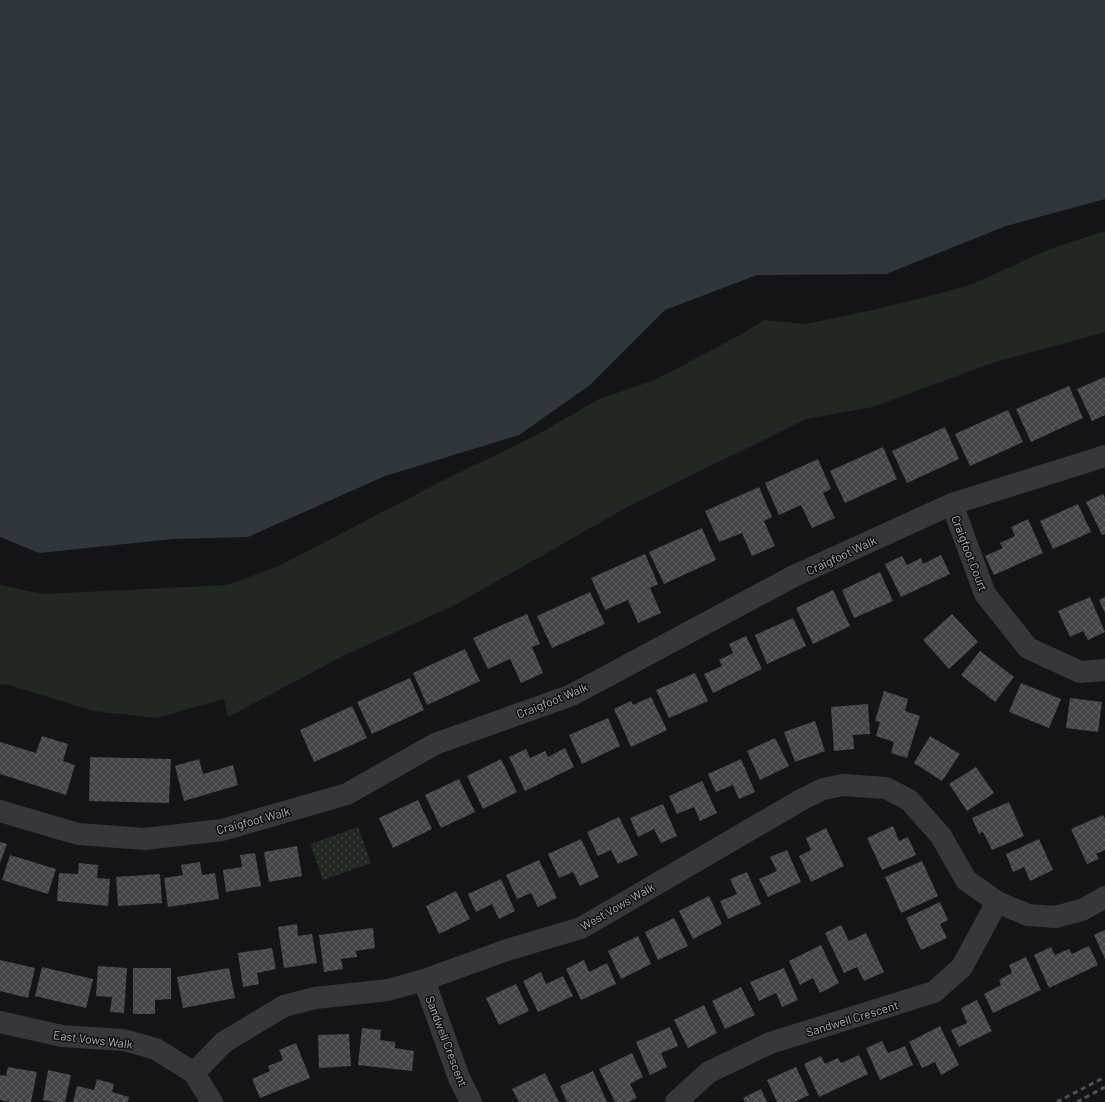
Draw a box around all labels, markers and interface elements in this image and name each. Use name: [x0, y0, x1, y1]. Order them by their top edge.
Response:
street label: Craigfoot Court: [949, 513, 991, 593]
street label: Craigfoot Walk: [804, 533, 878, 577]
street label: Craigfoot Walk: [514, 679, 590, 721]
street label: Craigfoot Walk: [215, 803, 291, 837]
street label: West Vows Walk: [578, 879, 656, 933]
street label: Sandwell Crescent: [423, 994, 471, 1088]
street label: Sandwell Crescent: [804, 997, 900, 1039]
street label: East Vows Walk: [52, 1027, 134, 1051]

